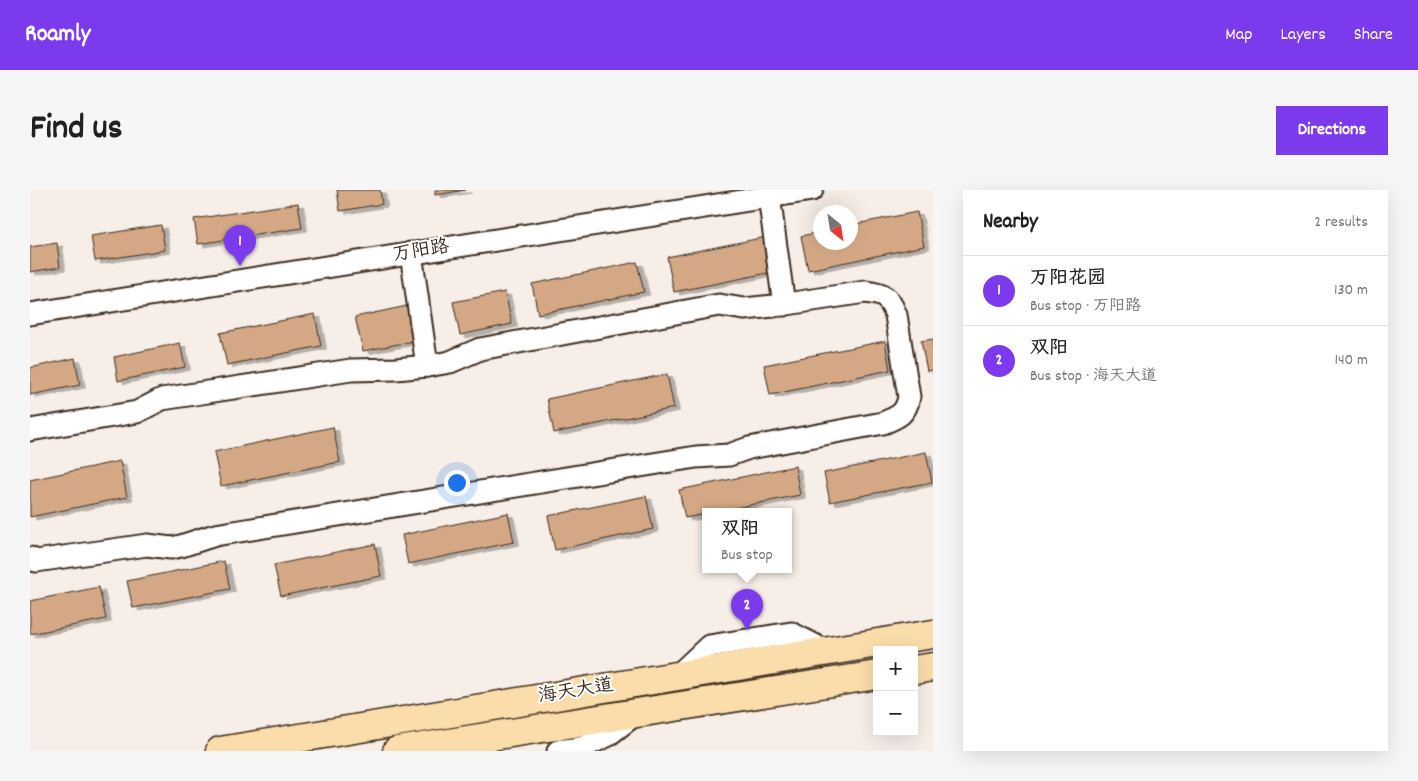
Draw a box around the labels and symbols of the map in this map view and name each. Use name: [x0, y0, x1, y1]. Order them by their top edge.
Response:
north arrow: [813, 205, 858, 250]
pin: 1: [224, 225, 256, 266]
street label: 万阳路: [391, 234, 451, 270]
your location: [444, 470, 470, 496]
pin: 2: [731, 589, 763, 630]
street label: 海天大道: [536, 673, 616, 711]

